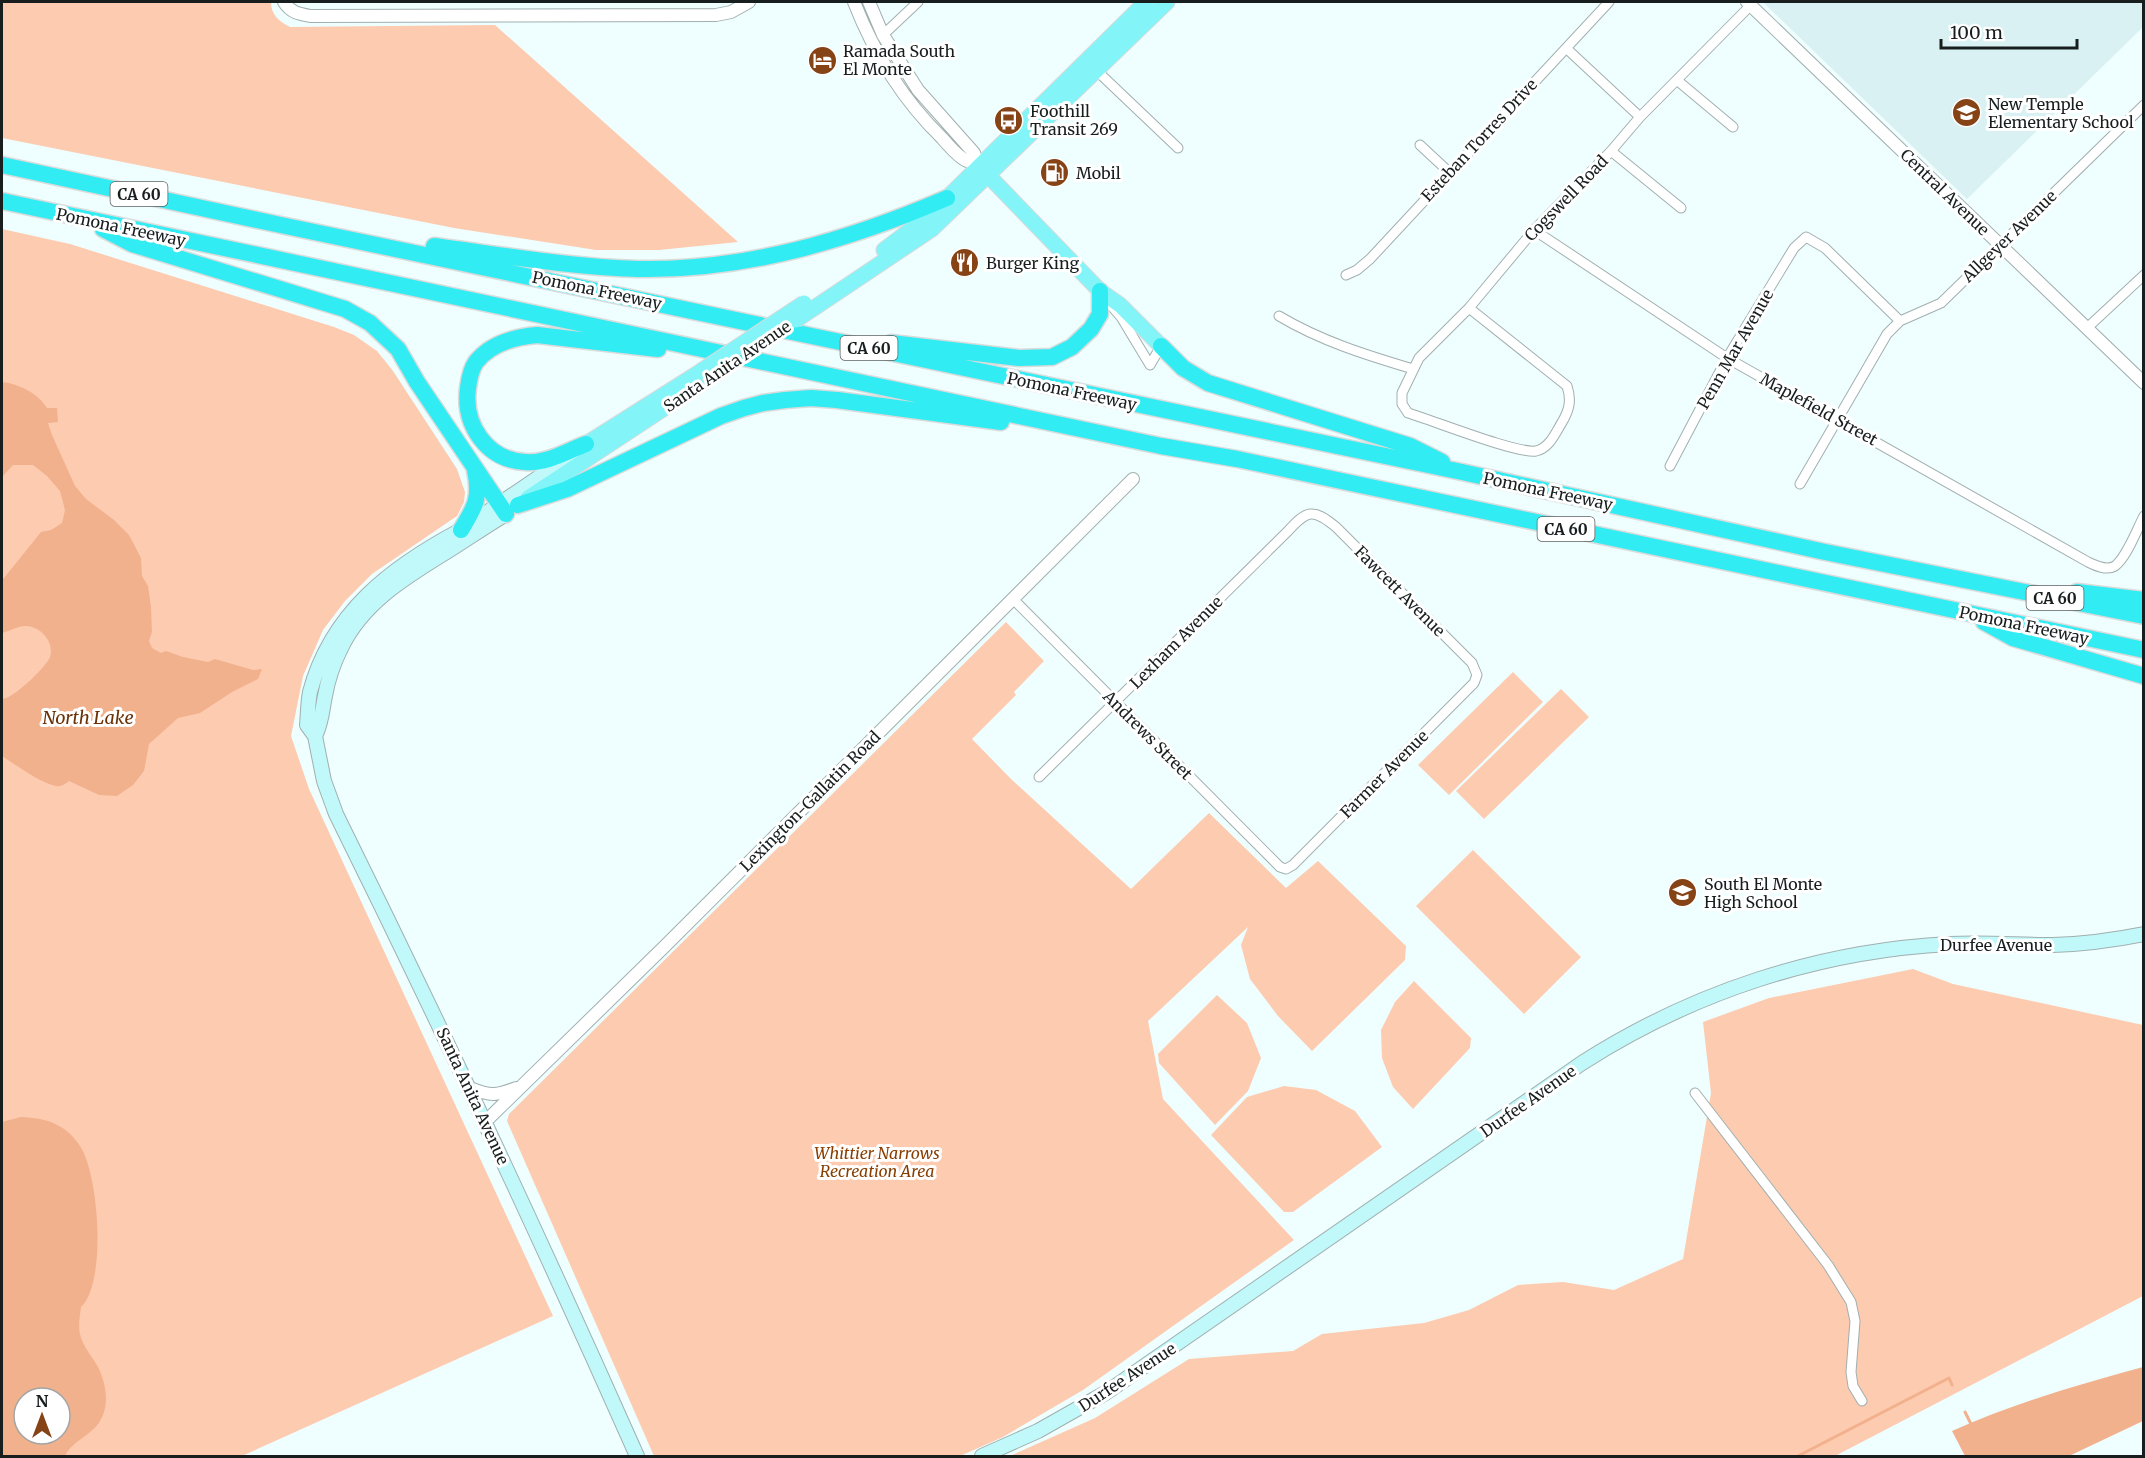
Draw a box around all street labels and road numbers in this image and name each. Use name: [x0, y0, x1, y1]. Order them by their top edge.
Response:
street label: Esteban Torres Drive: [1417, 74, 1541, 206]
street label: Central Avenue: [1896, 145, 1994, 239]
street label: Cogswell Road: [1520, 151, 1612, 245]
road number: CA 60: [110, 182, 168, 206]
street label: Allgeyer Avenue: [1957, 186, 2060, 287]
street label: Pomona Freeway: [54, 204, 188, 251]
street label: Pomona Freeway: [530, 267, 664, 314]
street label: Penn Mar Avenue: [1693, 286, 1777, 412]
street label: Santa Anita Avenue: [660, 316, 794, 416]
road number: CA 60: [840, 336, 898, 360]
street label: Pomona Freeway: [1005, 368, 1139, 415]
street label: Maplefield Street: [1757, 368, 1882, 450]
street label: Pomona Freeway: [1481, 468, 1615, 515]
road number: CA 60: [1538, 517, 1594, 541]
street label: Fawcett Avenue: [1351, 542, 1449, 640]
road number: CA 60: [2026, 586, 2084, 610]
street label: Lexham Avenue: [1125, 591, 1227, 693]
street label: Pomona Freeway: [1957, 602, 2091, 649]
street label: Andrews Street: [1099, 686, 1197, 784]
street label: Lexington-Gallatin Road: [736, 726, 885, 875]
street label: Farmer Avenue: [1336, 726, 1432, 822]
street label: Durfee Avenue: [1940, 935, 2052, 955]
street label: Santa Anita Avenue: [432, 1024, 514, 1168]
street label: Durfee Avenue: [1476, 1061, 1580, 1141]
street label: Durfee Avenue: [1074, 1338, 1180, 1416]

